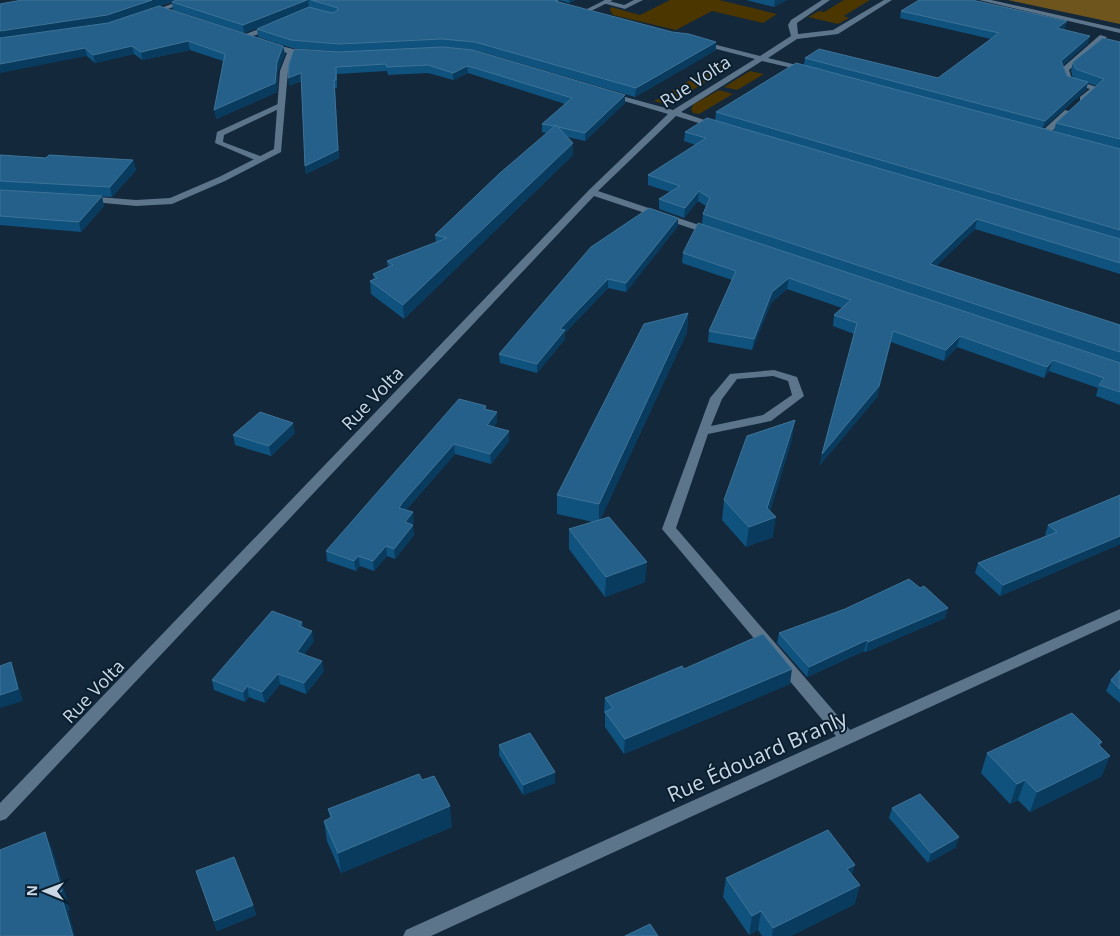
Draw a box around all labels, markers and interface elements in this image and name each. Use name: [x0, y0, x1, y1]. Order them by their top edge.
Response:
street label: Rue Volta: [655, 49, 735, 113]
street label: Rue Volta: [336, 361, 408, 435]
street label: Rue Volta: [57, 654, 129, 728]
street label: Rue Édouard Branly: [663, 704, 852, 808]
north arrow: [20, 866, 70, 916]
text: N: [22, 885, 41, 897]

